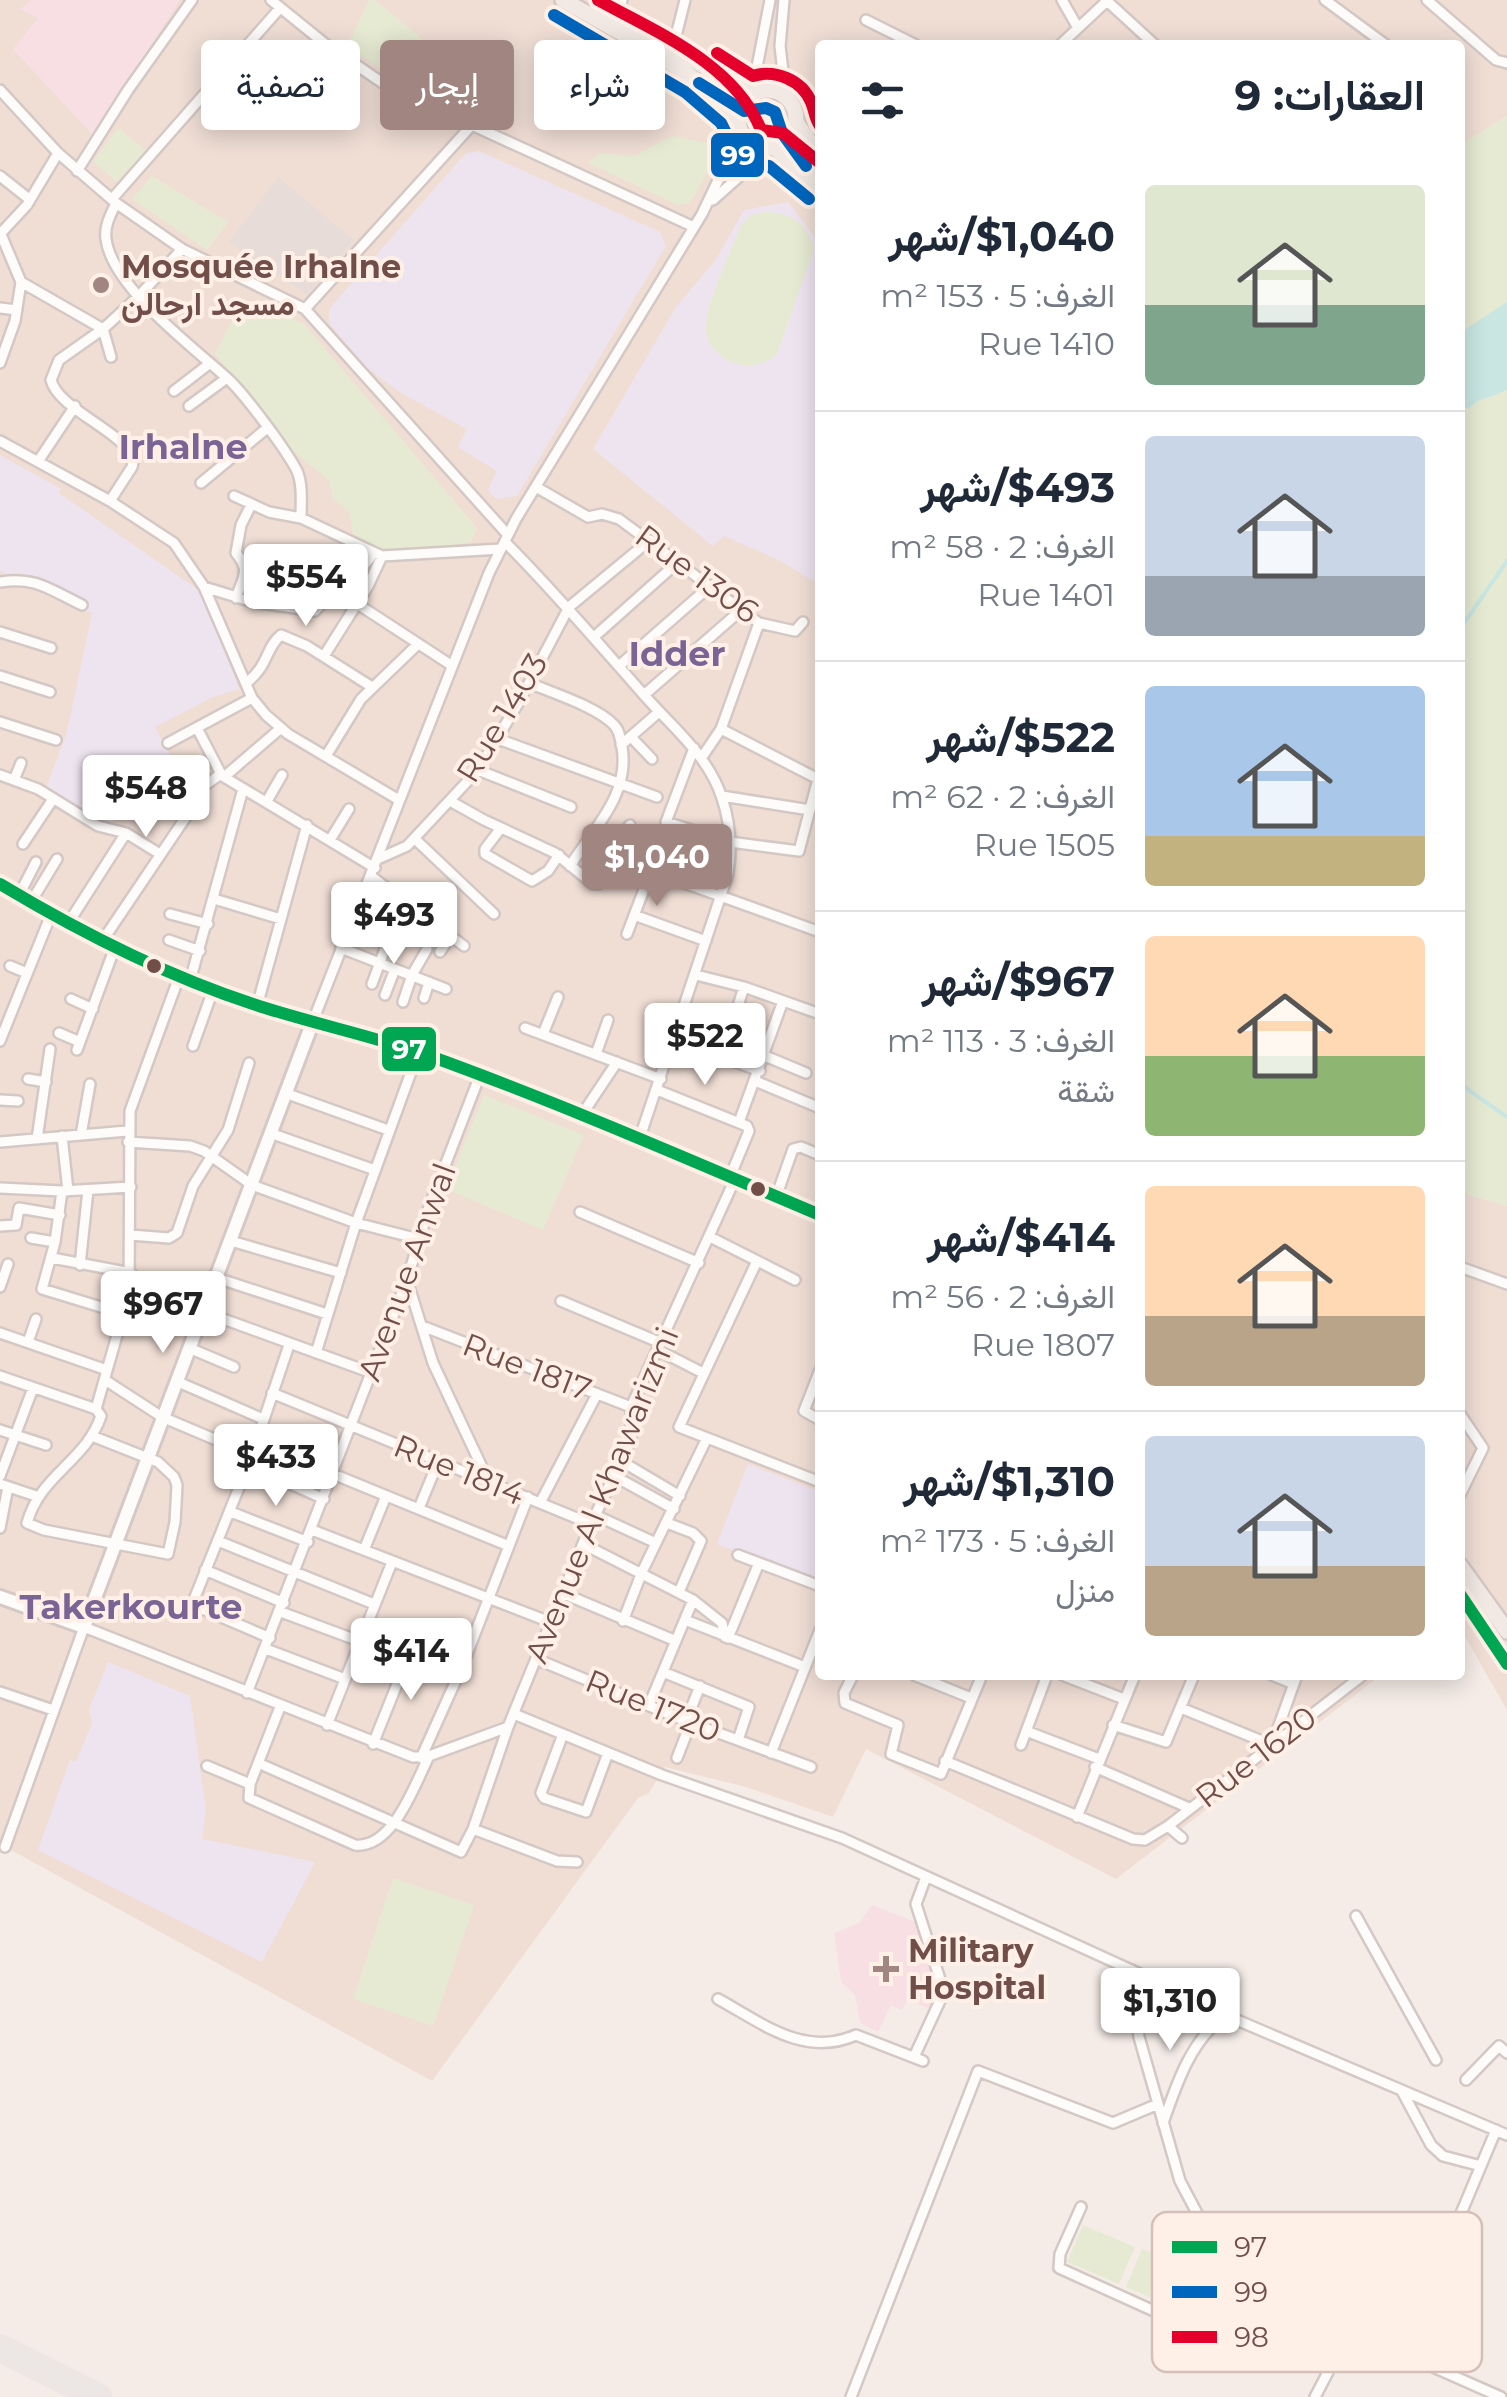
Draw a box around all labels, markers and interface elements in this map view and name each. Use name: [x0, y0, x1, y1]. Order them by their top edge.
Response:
chip: تصفية: [201, 40, 360, 130]
chip: إيجار: [380, 40, 514, 130]
chip: شراء: [534, 40, 665, 130]
text: العقارات: 9: [1235, 69, 1425, 121]
icon: filters: [855, 73, 910, 128]
line badge: 99: [709, 131, 766, 179]
text: 99: [720, 138, 756, 172]
text: $1,040/شهر: [888, 210, 1115, 262]
icon: home: [1225, 225, 1345, 345]
place label: Mosquée Irhalne مسجد ارحالن: [121, 247, 401, 324]
marker: Mosquée Irhalne مسجد ارحالن: [90, 274, 112, 296]
text: الغرف: 5 · 153 m²: [880, 276, 1115, 315]
text: Rue 1410: [978, 324, 1115, 363]
district label: Irhalne: [118, 425, 248, 468]
text: $493/شهر: [920, 461, 1115, 513]
icon: home: [1225, 476, 1345, 596]
street label: Rue 1306: [628, 516, 766, 631]
text: الغرف: 2 · 58 m²: [889, 527, 1115, 566]
pin: $554: [247, 544, 365, 629]
text: $554: [266, 557, 346, 596]
text: Rue 1401: [977, 575, 1115, 614]
district label: Idder: [628, 632, 726, 675]
street label: Rue 1403: [448, 646, 555, 789]
text: $522/شهر: [926, 711, 1115, 763]
icon: home: [1225, 726, 1345, 846]
pin: $548: [87, 755, 205, 840]
text: $548: [105, 768, 187, 807]
text: الغرف: 2 · 62 m²: [890, 777, 1115, 816]
pin: $1,040: [576, 824, 738, 909]
text: Rue 1505: [974, 825, 1115, 864]
text: $1,040: [604, 837, 710, 876]
pin: $493: [335, 882, 453, 967]
text: $493: [353, 895, 435, 934]
text: $967/شهر: [922, 955, 1115, 1007]
unlabelled marker: [144, 956, 164, 976]
icon: home: [1225, 976, 1345, 1096]
pin: $522: [646, 1003, 764, 1088]
text: $522: [666, 1016, 744, 1055]
text: الغرف: 3 · 113 m²: [887, 1021, 1115, 1060]
line badge: 97: [380, 1025, 438, 1073]
text: 97: [391, 1032, 427, 1066]
text: شقة: [1057, 1071, 1115, 1110]
street label: Avenue Anwal: [349, 1158, 464, 1386]
unlabelled marker: [748, 1179, 768, 1199]
text: $414/شهر: [927, 1211, 1115, 1263]
icon: home: [1225, 1226, 1345, 1346]
pin: $967: [104, 1271, 222, 1356]
text: الغرف: 2 · 56 m²: [890, 1277, 1115, 1316]
text: $967: [123, 1284, 203, 1323]
street label: Avenue Al Khawarizmi: [516, 1321, 687, 1668]
street label: Rue 1817: [457, 1324, 597, 1409]
text: Rue 1807: [971, 1325, 1115, 1364]
pin: $433: [217, 1424, 335, 1509]
street label: Rue 1814: [388, 1426, 530, 1513]
text: $433: [236, 1437, 316, 1476]
text: $1,310/شهر: [903, 1455, 1115, 1507]
icon: home: [1225, 1476, 1345, 1596]
text: الغرف: 5 · 173 m²: [880, 1521, 1115, 1560]
text: منزل: [1055, 1571, 1115, 1610]
district label: Takerkourte: [20, 1585, 242, 1628]
pin: $414: [352, 1618, 470, 1703]
text: $414: [373, 1631, 449, 1670]
street label: Rue 1720: [580, 1661, 726, 1750]
street label: Rue 1620: [1187, 1697, 1324, 1816]
place label: Military Hospital: [908, 1931, 1046, 2007]
marker: Military Hospital: [873, 1956, 899, 1982]
pin: $1,310: [1089, 1968, 1251, 2053]
text: $1,310: [1123, 1981, 1217, 2020]
legend: [1152, 2212, 1482, 2372]
text: 97: [1234, 2230, 1267, 2264]
text: 99: [1234, 2275, 1268, 2309]
text: 98: [1234, 2320, 1269, 2354]

